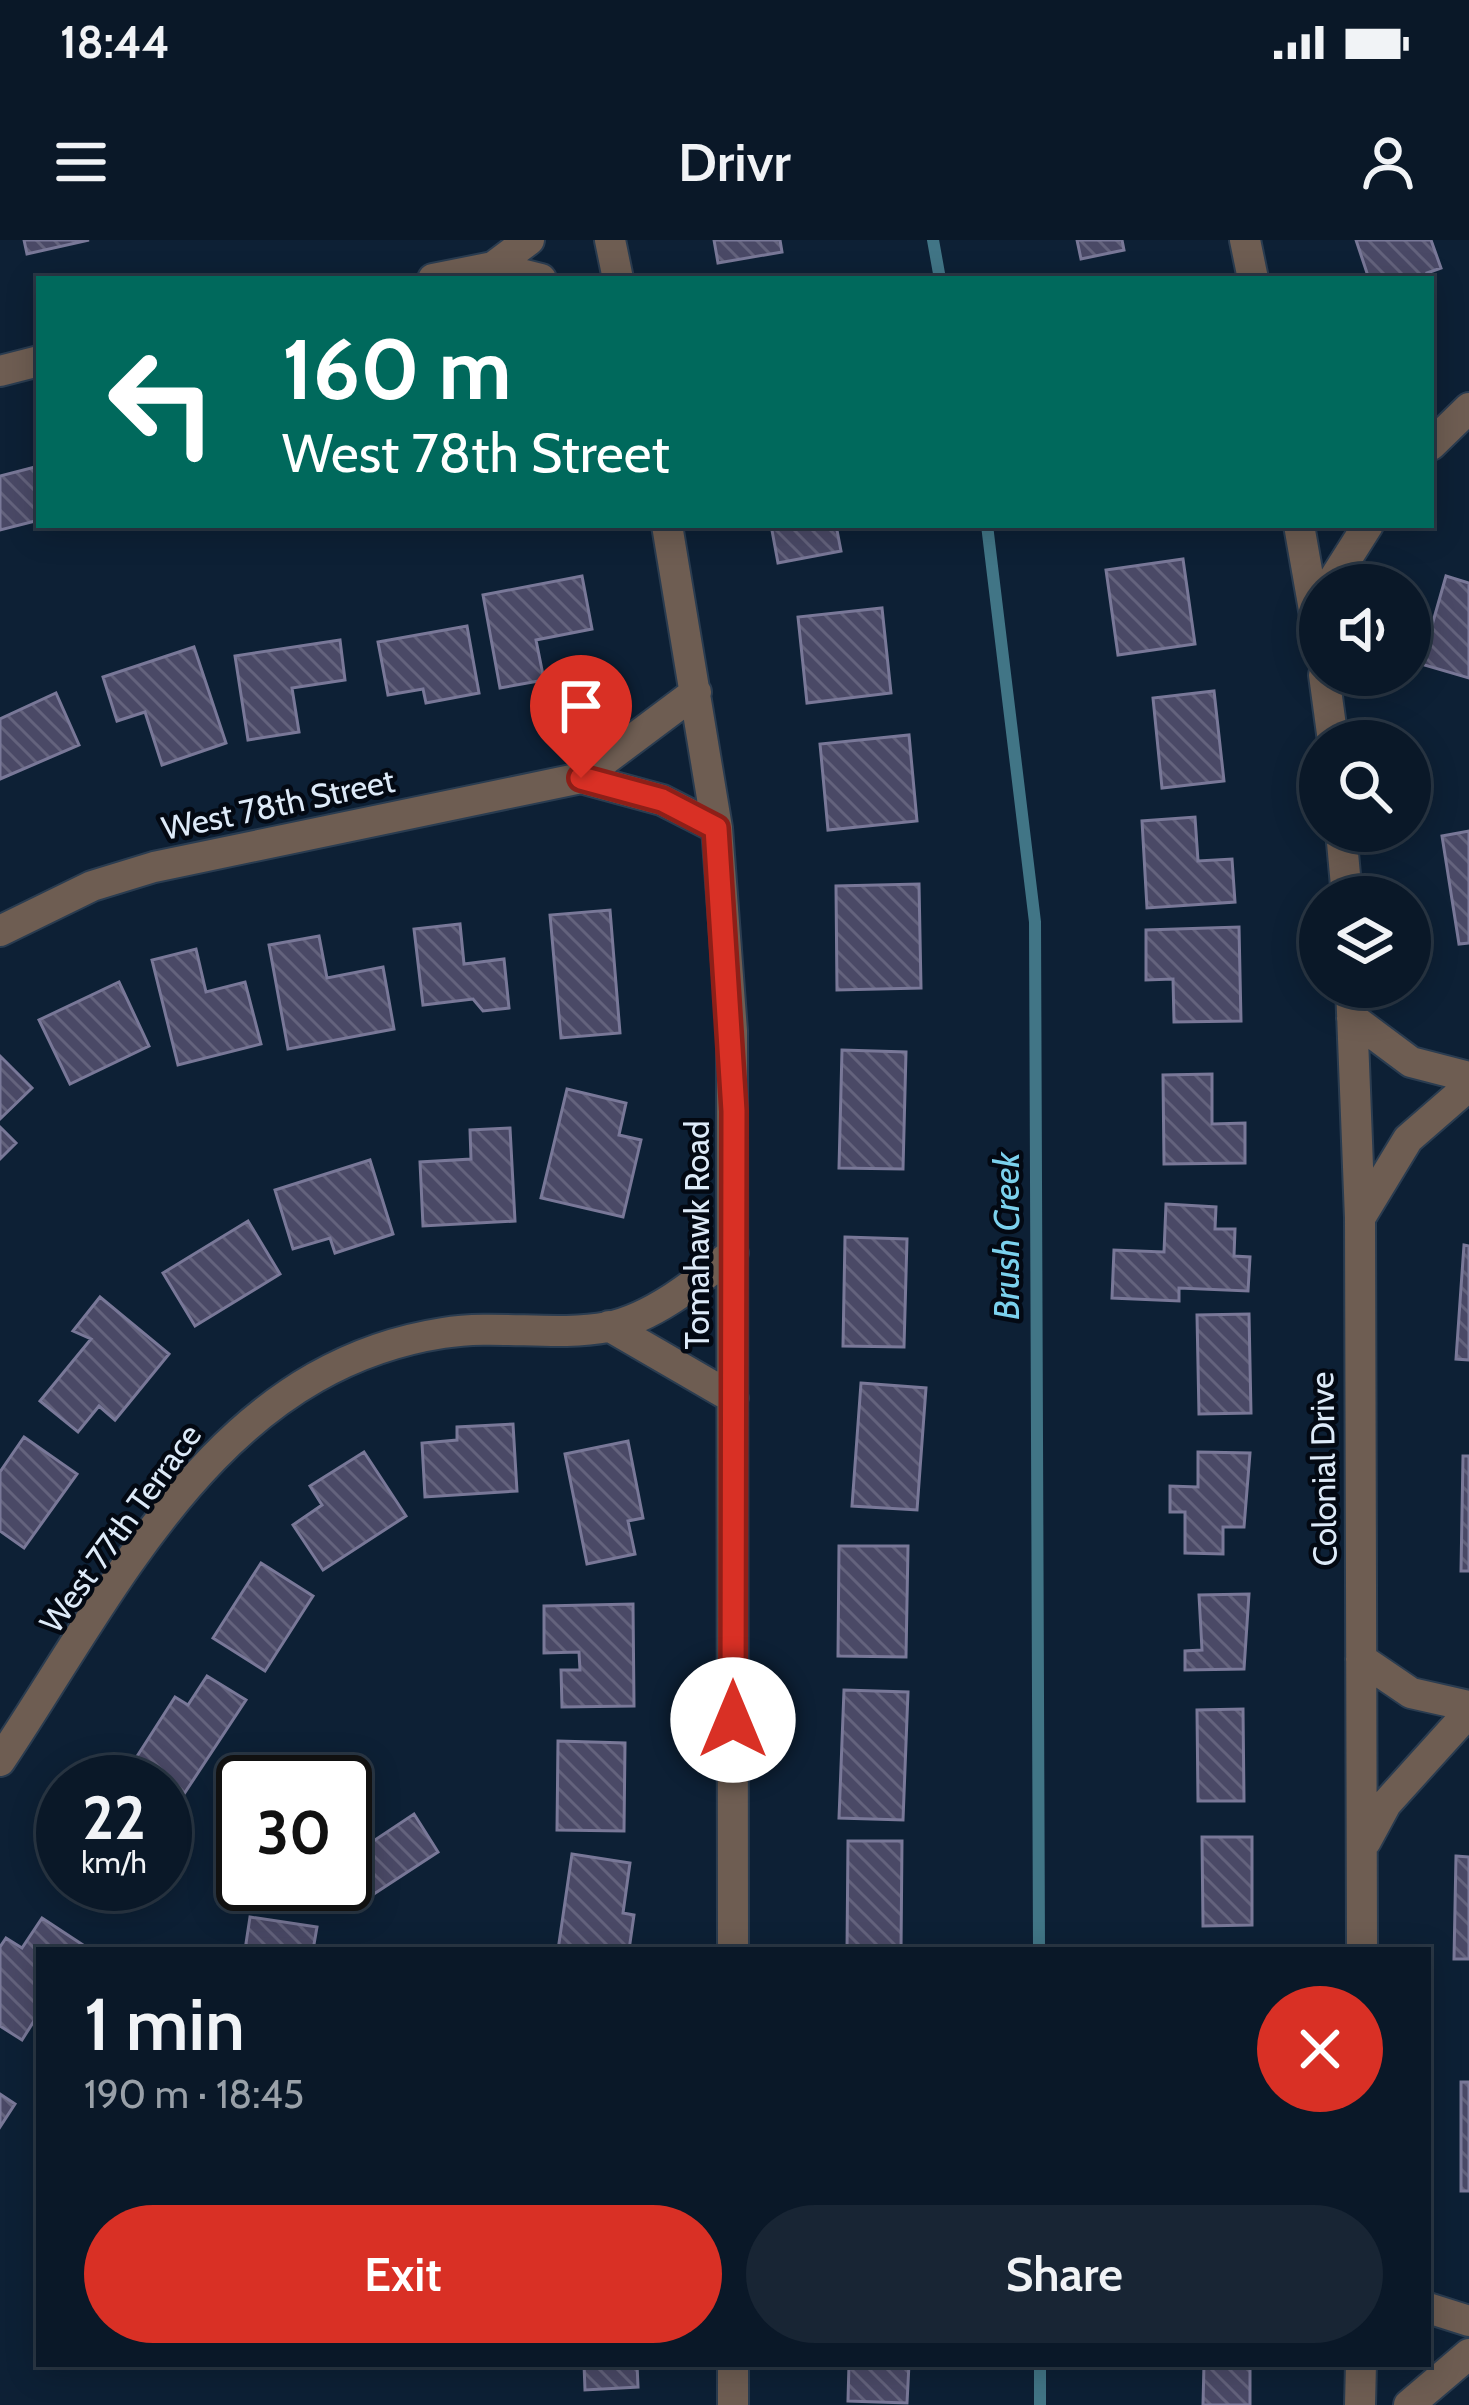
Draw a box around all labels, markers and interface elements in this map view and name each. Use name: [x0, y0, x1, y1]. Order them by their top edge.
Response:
text: 18:44: [60, 15, 170, 69]
icon: menu: [48, 129, 114, 195]
text: Drivr: [678, 129, 791, 195]
icon: person: [1355, 129, 1421, 195]
text: 160 m: [282, 318, 511, 420]
icon: left: [84, 324, 240, 480]
text: West 78th Street: [282, 420, 670, 486]
map controls: [1299, 564, 1431, 1008]
button: sound: [1299, 564, 1431, 696]
pin: [530, 655, 632, 778]
icon: arrive: [548, 673, 614, 739]
button: search: [1299, 720, 1431, 852]
street label: West 78th Street: [158, 760, 398, 848]
button: layers: [1299, 876, 1431, 1008]
street label: Tomahawk Road: [677, 1121, 717, 1349]
water label: Brush Creek: [984, 1150, 1028, 1320]
street label: Colonial Drive: [1301, 1372, 1345, 1566]
street label: West 77th Terrace: [31, 1416, 209, 1640]
position arrow: [670, 1657, 796, 1783]
speed limit sign: 30: [216, 1755, 372, 1911]
text: 22: [82, 1781, 146, 1854]
text: km/h: [81, 1844, 147, 1881]
text: 1 min: [84, 1981, 245, 2068]
button: close: [1257, 1986, 1383, 2112]
text: 190 m · 18:45: [84, 2070, 304, 2118]
button: Exit: [84, 2205, 722, 2343]
button: Share: [746, 2205, 1383, 2343]

